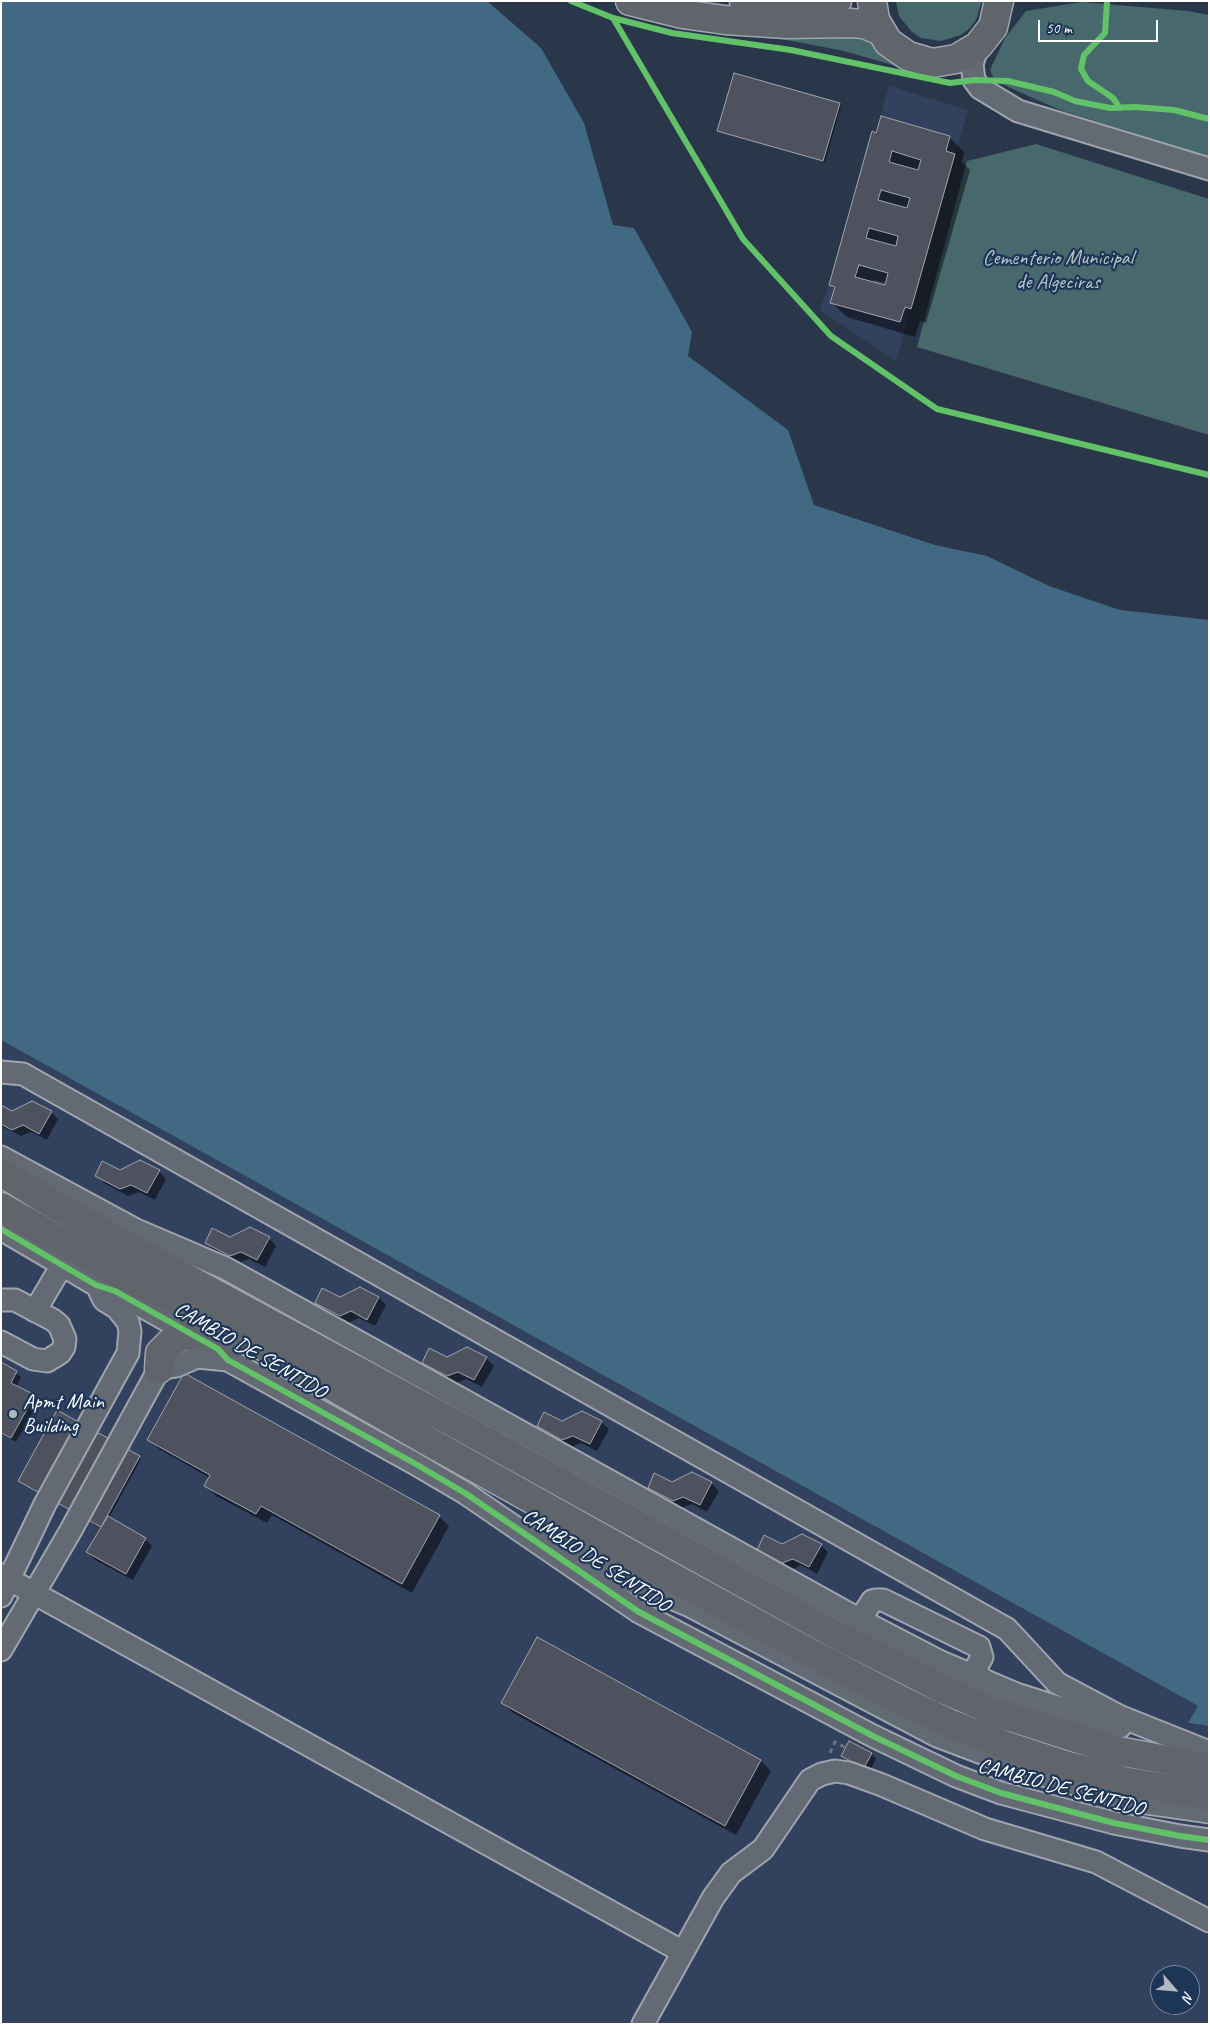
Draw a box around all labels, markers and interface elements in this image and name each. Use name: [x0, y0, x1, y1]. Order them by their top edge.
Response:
scale bar: [1040, 10, 1160, 42]
text: 50 m: [1046, 19, 1072, 38]
park label: Cementerio Municipal de Algeciras: [983, 245, 1133, 295]
street label: CAMBIO DE SENTIDO: [169, 1297, 331, 1405]
place label: Apmt Main Building: [23, 1389, 104, 1439]
marker: Apmt Main Building: [7, 1408, 19, 1420]
street label: CAMBIO DE SENTIDO: [517, 1504, 675, 1618]
street label: CAMBIO DE SENTIDO: [975, 1754, 1147, 1822]
north arrow: [1150, 1965, 1200, 2015]
text: N: [1178, 1989, 1197, 2004]

